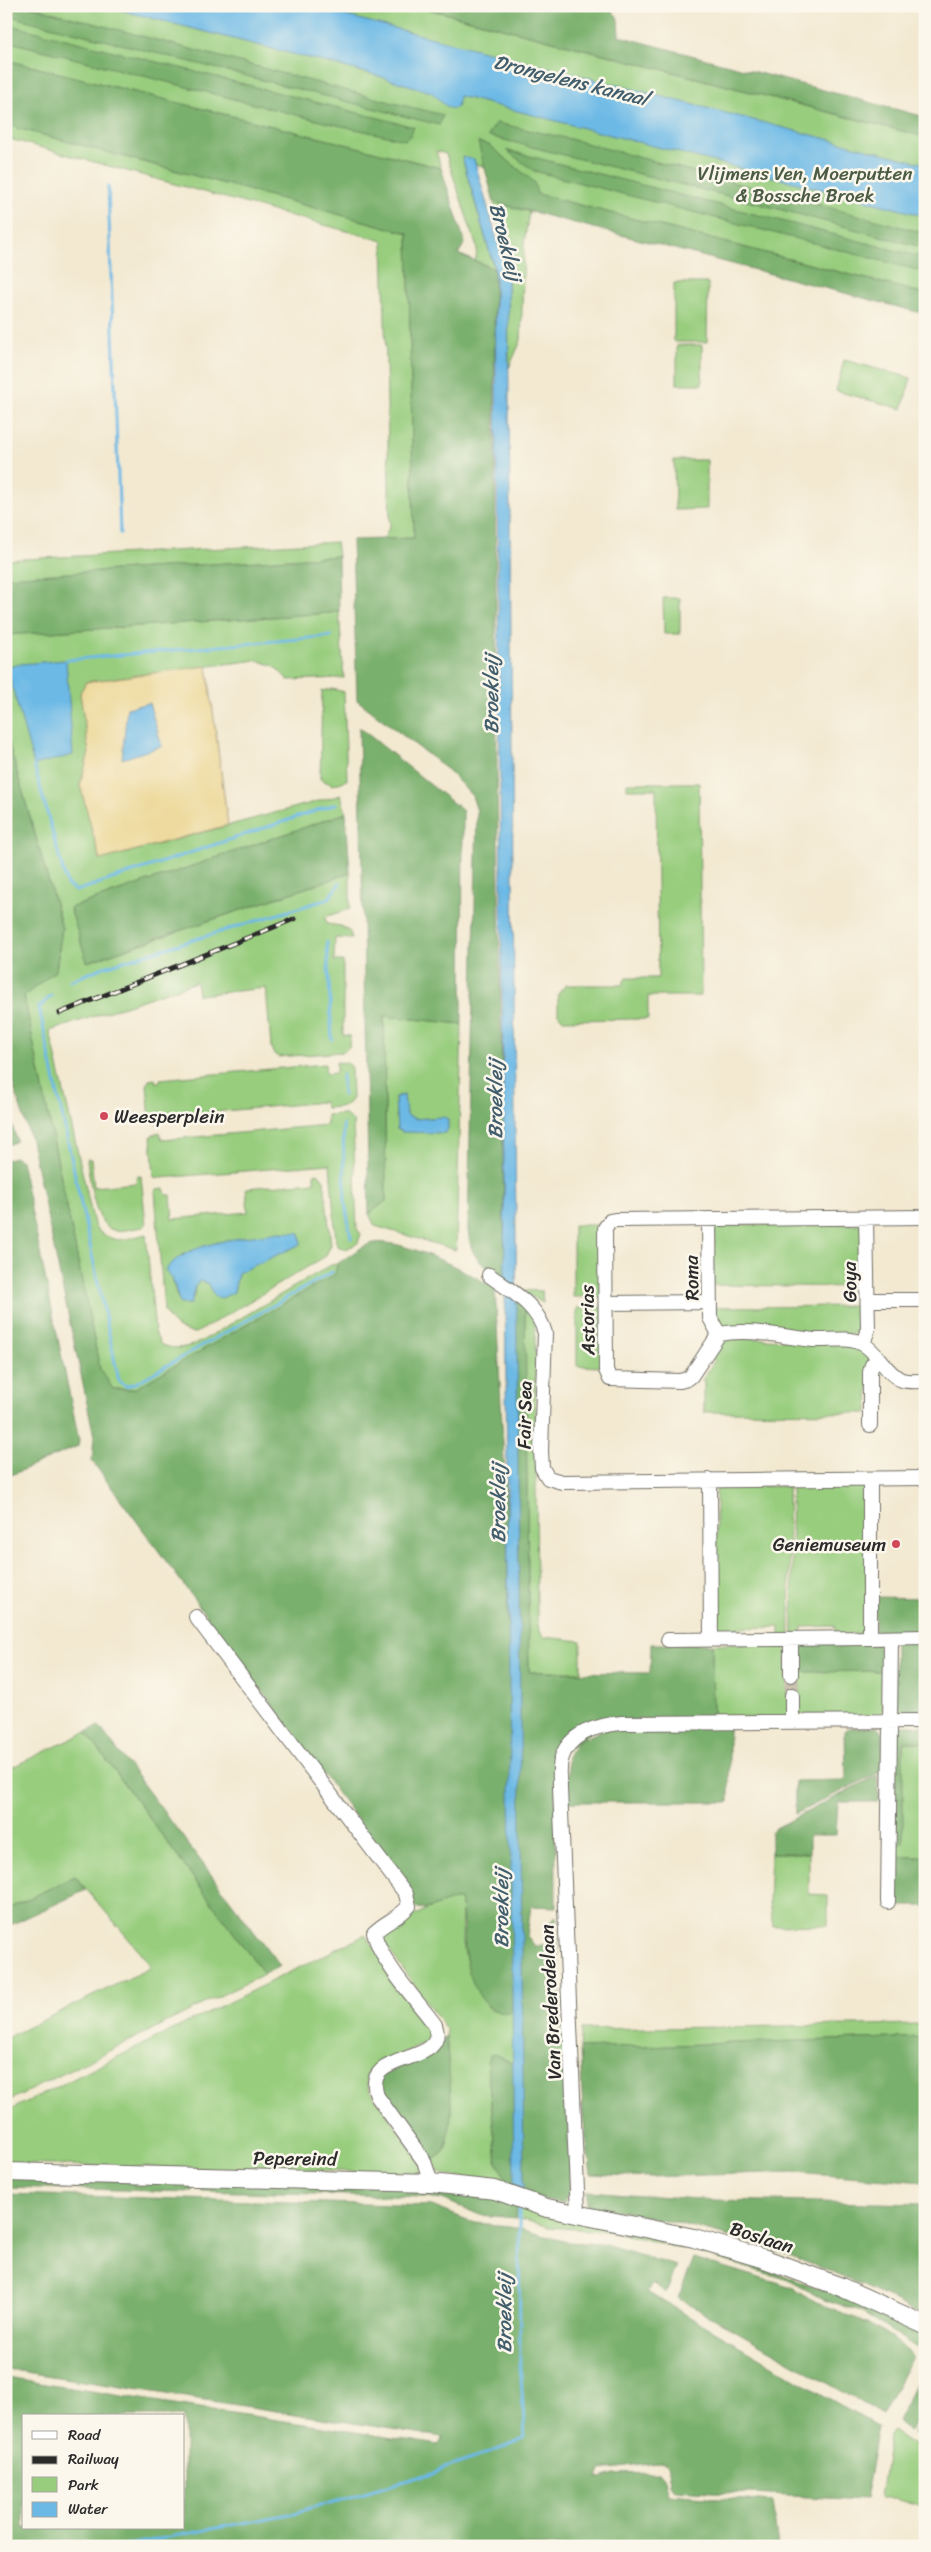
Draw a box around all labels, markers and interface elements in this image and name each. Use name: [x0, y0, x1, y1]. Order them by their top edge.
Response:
water label: Drongelens kanaal: [490, 44, 656, 118]
park label: Vlijmens Ven, Moerputten & Bossche Broek: [697, 157, 913, 212]
water label: Broekleij: [479, 199, 533, 288]
water label: Broekleij: [474, 651, 509, 734]
water label: Broekleij: [478, 1056, 513, 1139]
place label: Weesperplein: [114, 1100, 225, 1133]
marker: Weesperplein: [98, 1110, 110, 1122]
street label: Roma: [675, 1255, 708, 1301]
street label: Goya: [833, 1261, 866, 1303]
street label: Astorias: [570, 1284, 605, 1357]
street label: Fair Sea: [507, 1380, 542, 1450]
water label: Broekleij: [481, 1460, 516, 1543]
place label: Geniemuseum: [773, 1528, 886, 1561]
marker: Geniemuseum: [890, 1538, 902, 1550]
water label: Broekleij: [484, 1865, 519, 1948]
street label: Van Brederodelaan: [530, 1923, 571, 2081]
street label: Pepereind: [253, 2141, 339, 2176]
street label: Boslaan: [726, 2212, 798, 2263]
water label: Broekleij: [487, 2270, 522, 2353]
legend: [22, 2414, 185, 2530]
text: Road: [68, 2422, 101, 2448]
text: Railway: [68, 2446, 119, 2472]
text: Park: [68, 2472, 99, 2498]
text: Water: [68, 2496, 108, 2522]

